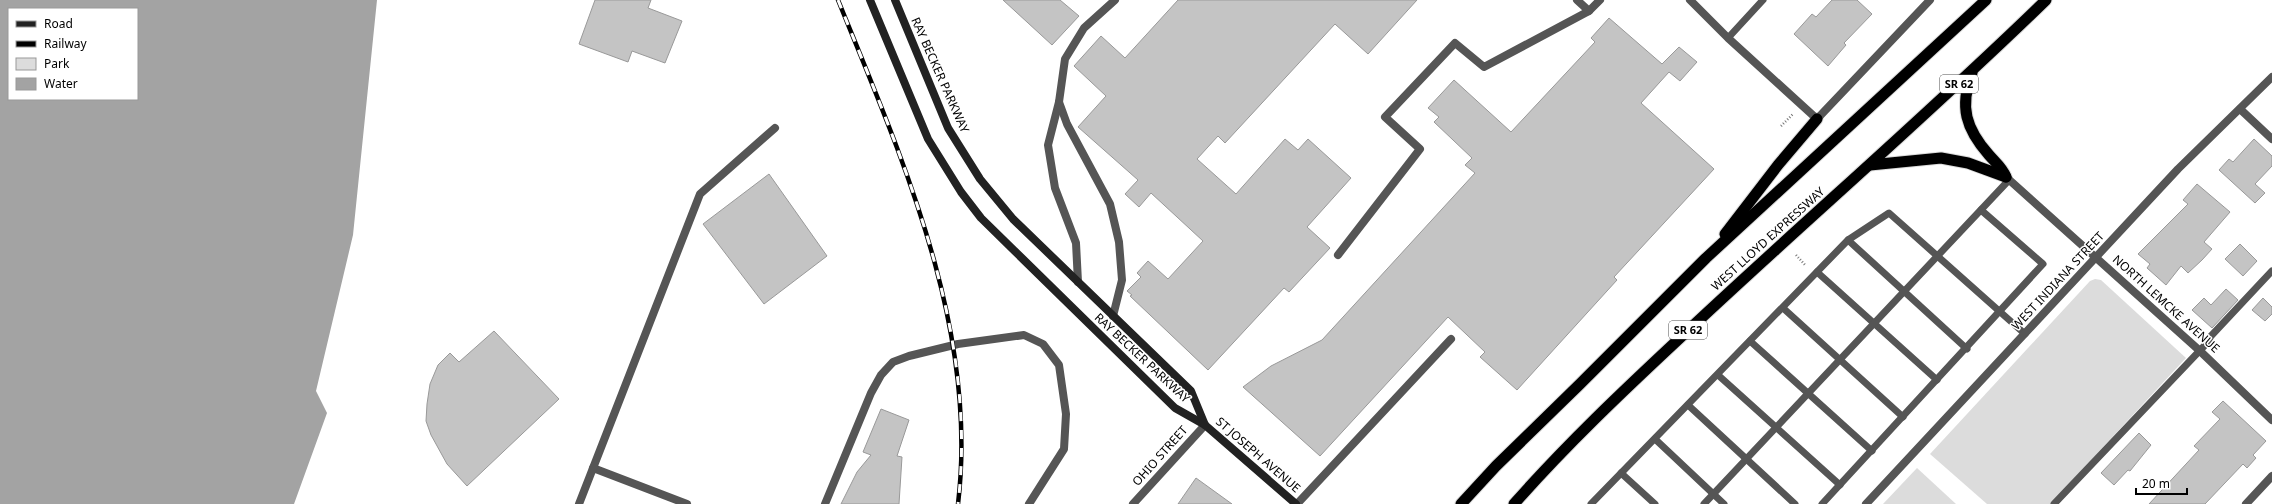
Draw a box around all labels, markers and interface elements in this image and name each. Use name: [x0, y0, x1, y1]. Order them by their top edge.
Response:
legend: [8, 8, 138, 100]
street label: RAY BECKER PARKWAY: [907, 14, 974, 135]
text: Road: [44, 15, 73, 32]
text: Railway: [44, 35, 88, 52]
text: Park: [44, 55, 70, 72]
text: Water: [44, 75, 78, 92]
road number: SR 62: [1940, 75, 1978, 93]
street label: WEST LLOYD EXPRESSWAY: [1707, 183, 1828, 294]
street label: WEST INDIANA STREET: [2008, 228, 2108, 333]
street label: NORTH LEMCKE AVENUE: [2109, 251, 2224, 356]
street label: RAY BECKER PARKWAY: [1091, 309, 1194, 407]
road number: SR 62: [1669, 321, 1707, 339]
street label: ST JOSEPH AVENUE: [1212, 413, 1304, 496]
street label: OHIO STREET: [1128, 422, 1191, 489]
scale bar: [2136, 470, 2187, 496]
text: 20 m: [2142, 475, 2170, 492]

